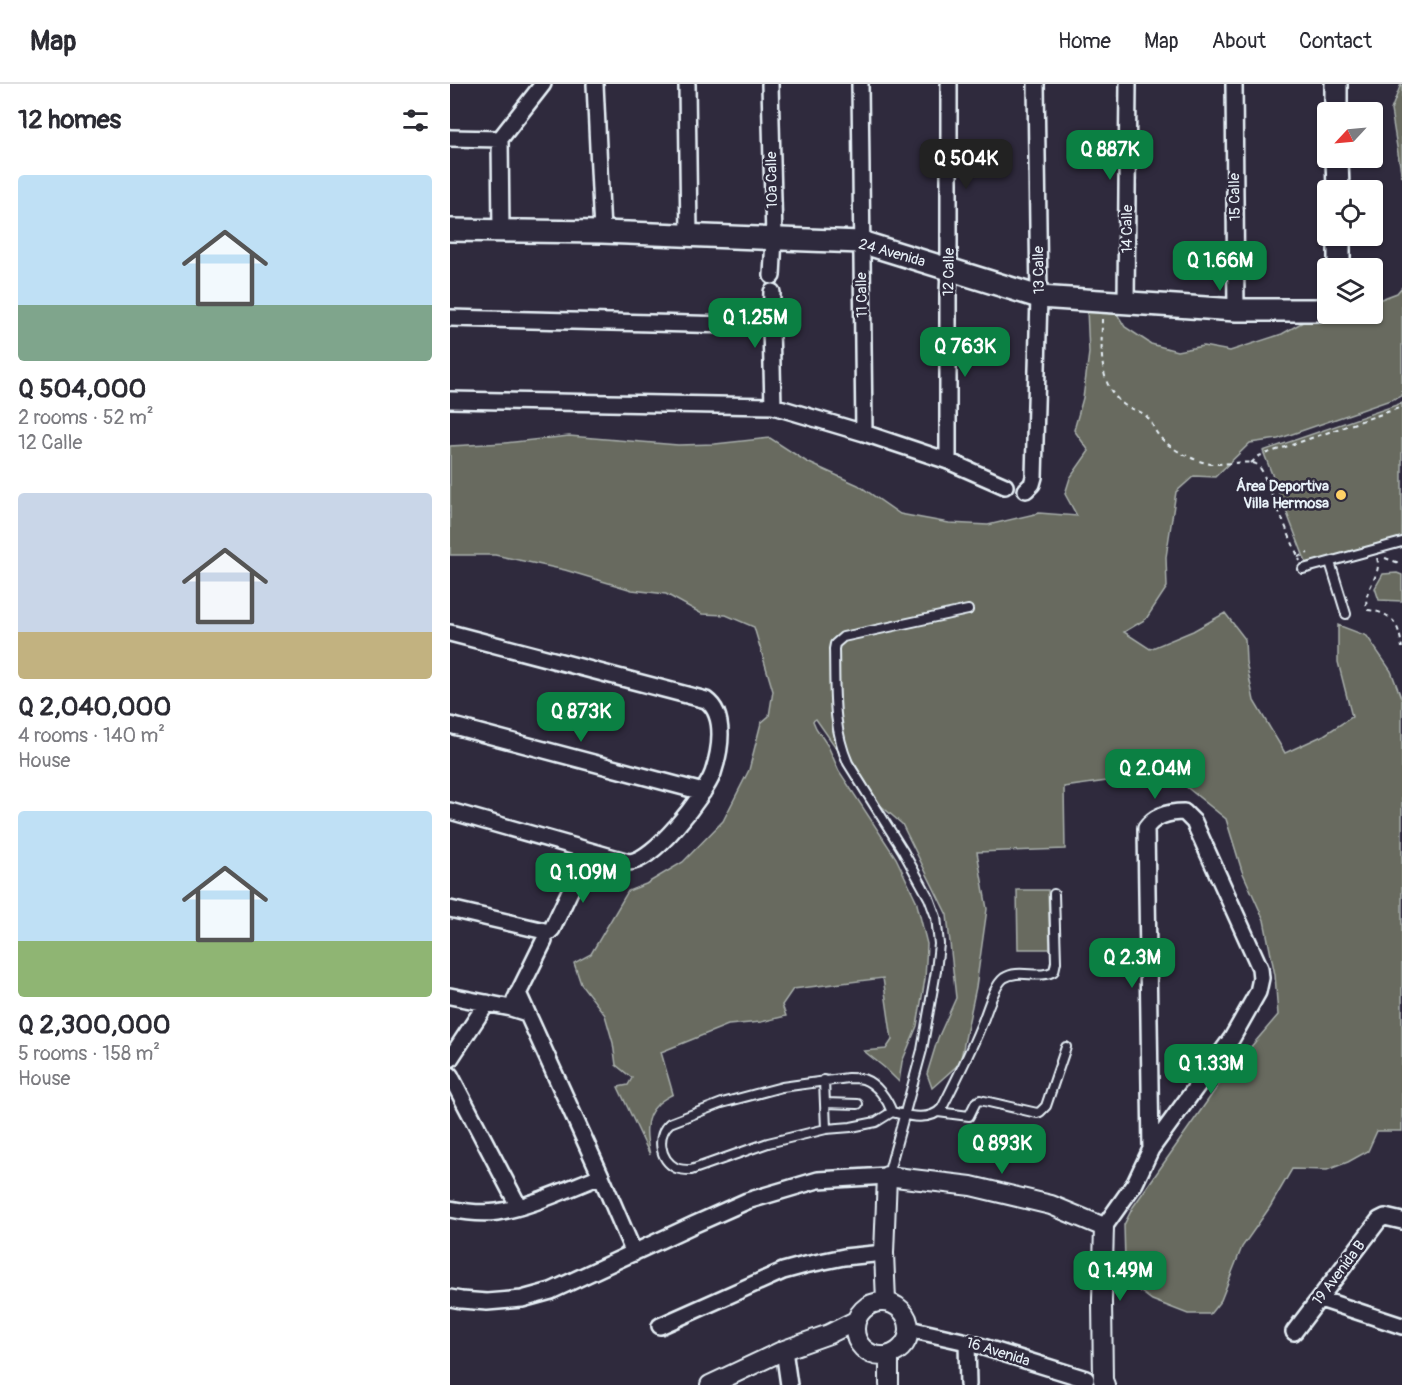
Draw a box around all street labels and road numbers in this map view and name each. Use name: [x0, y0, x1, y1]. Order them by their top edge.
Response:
street label: 10a Calle: [762, 151, 782, 209]
street label: 15 Calle: [1225, 172, 1245, 221]
street label: 14 Calle: [1118, 204, 1137, 253]
street label: 24 Avenida: [856, 234, 928, 272]
street label: 13 Calle: [1029, 245, 1049, 294]
street label: 12 Calle: [939, 247, 959, 296]
street label: 11 Calle: [852, 271, 872, 318]
street label: 19 Avenida B: [1308, 1237, 1370, 1309]
street label: 16 Avenida: [964, 1333, 1032, 1371]

